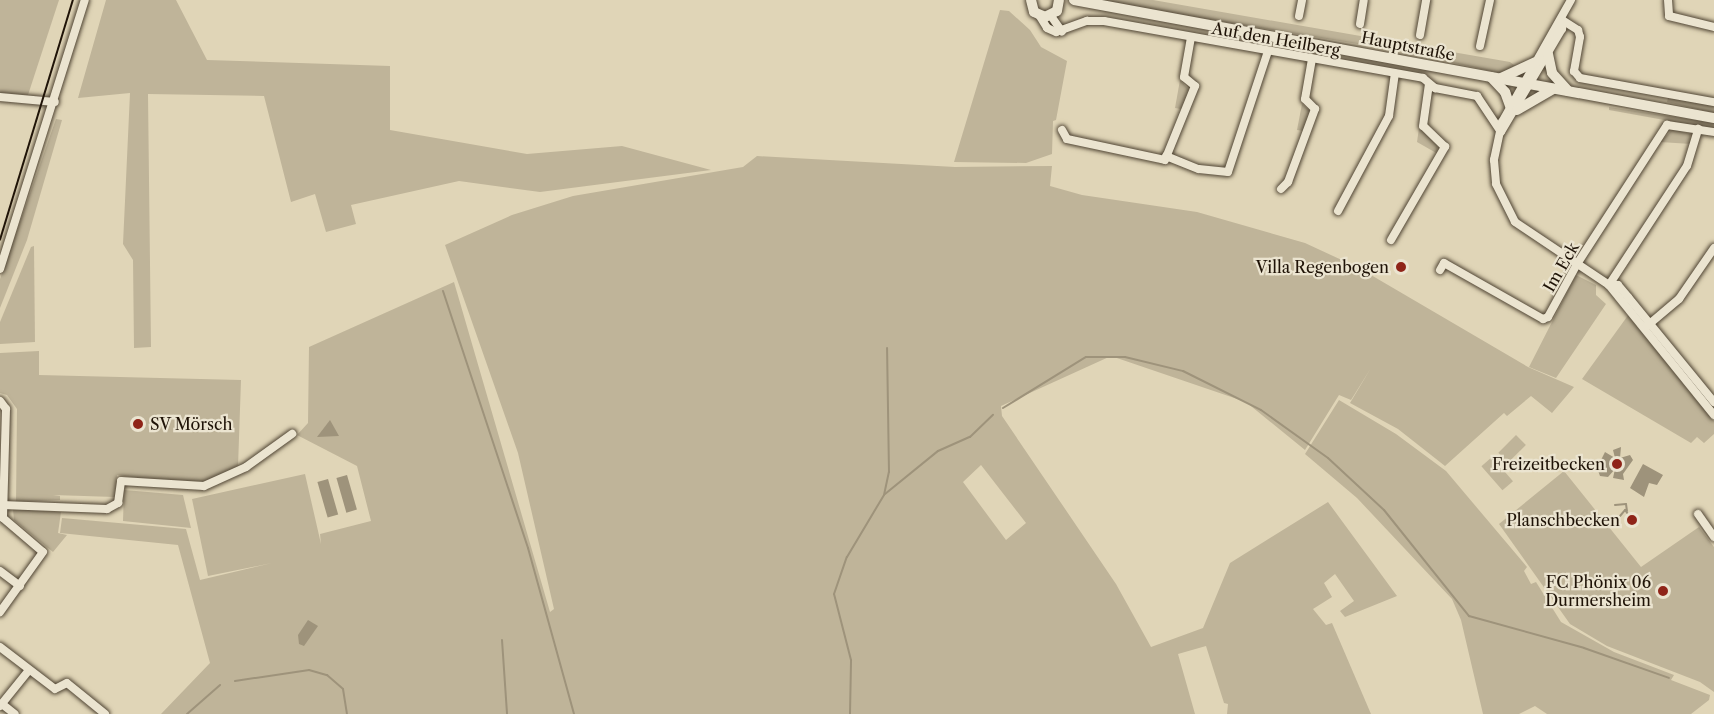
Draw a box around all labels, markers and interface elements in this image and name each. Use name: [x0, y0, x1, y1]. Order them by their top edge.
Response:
street label: Auf den Heilberg: [1210, 18, 1342, 60]
street label: Hauptstraße: [1359, 28, 1457, 64]
street label: Im Eck: [1539, 239, 1583, 295]
place label: Villa Regenbogen: [1256, 257, 1389, 277]
marker: Villa Regenbogen: [1394, 260, 1408, 274]
place label: SV Mörsch: [150, 414, 233, 434]
marker: SV Mörsch: [131, 417, 145, 431]
place label: Freizeitbecken: [1492, 454, 1605, 474]
marker: Freizeitbecken: [1610, 457, 1624, 471]
place label: Planschbecken: [1506, 510, 1620, 530]
marker: Planschbecken: [1625, 513, 1639, 527]
place label: FC Phönix 06 Durmersheim: [1545, 572, 1651, 610]
marker: FC Phönix 06 Durmersheim: [1656, 584, 1670, 598]

